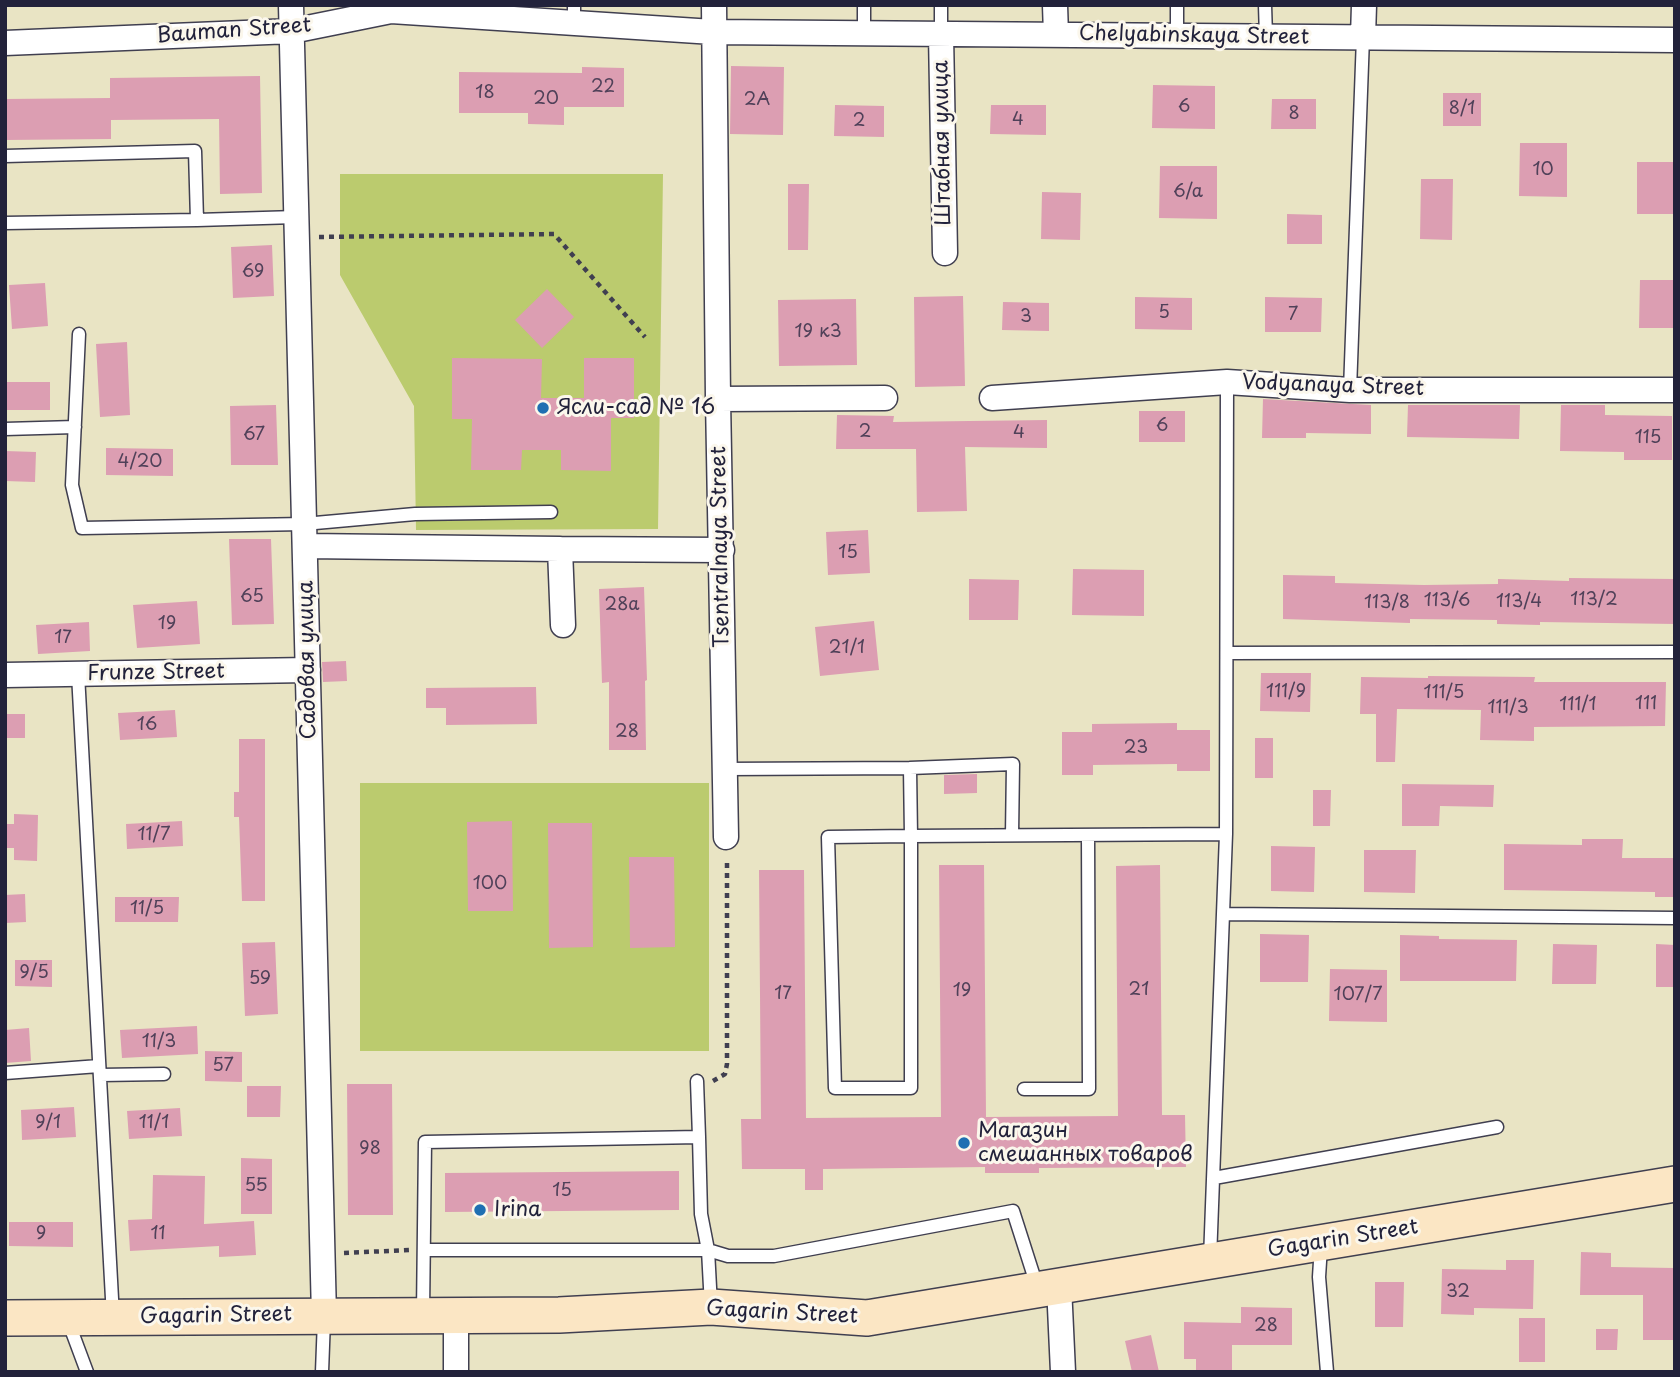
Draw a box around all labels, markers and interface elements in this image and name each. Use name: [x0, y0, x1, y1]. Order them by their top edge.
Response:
street label: Bauman Street: [156, 13, 312, 49]
street label: Chelyabinskaya Street: [1079, 21, 1309, 51]
street label: Штабная улица: [929, 60, 957, 226]
house number: 22: [591, 76, 615, 98]
house number: 18: [475, 82, 495, 104]
house number: 20: [533, 88, 559, 110]
house number: 2А: [744, 89, 770, 111]
house number: 6: [1178, 96, 1190, 118]
house number: 8/1: [1449, 98, 1475, 120]
house number: 8: [1288, 103, 1300, 125]
house number: 4: [1012, 109, 1024, 131]
house number: 2: [853, 110, 865, 132]
house number: 10: [1532, 159, 1554, 181]
house number: 6/а: [1173, 181, 1203, 203]
house number: 69: [242, 261, 264, 283]
house number: 5: [1158, 302, 1170, 324]
house number: 7: [1288, 304, 1298, 326]
house number: 3: [1020, 306, 1032, 328]
house number: 19 к3: [794, 321, 842, 343]
street label: Vodyanaya Street: [1241, 370, 1425, 402]
place label: Ясли-сад № 16: [557, 395, 715, 421]
marker: Ясли-сад № 16: [535, 400, 551, 416]
house number: 6: [1156, 415, 1168, 437]
house number: 2: [859, 421, 871, 443]
house number: 4: [1013, 422, 1025, 444]
house number: 67: [243, 424, 265, 446]
house number: 115: [1635, 427, 1661, 449]
street label: Tsentralnaya Street: [707, 446, 735, 648]
house number: 4/20: [118, 451, 162, 473]
house number: 15: [838, 542, 858, 564]
street label: Садовая улица: [294, 580, 322, 740]
house number: 65: [240, 586, 264, 608]
house number: 113/2: [1570, 589, 1618, 611]
house number: 113/6: [1424, 590, 1470, 612]
house number: 113/4: [1496, 591, 1542, 613]
house number: 113/8: [1364, 592, 1410, 614]
house number: 28а: [604, 594, 640, 616]
house number: 19: [158, 613, 176, 635]
house number: 17: [54, 627, 72, 649]
house number: 21/1: [829, 637, 865, 659]
street label: Frunze Street: [87, 659, 225, 687]
house number: 111/9: [1266, 681, 1306, 703]
house number: 111/5: [1424, 682, 1464, 704]
house number: 111: [1635, 693, 1657, 715]
house number: 111/1: [1559, 694, 1597, 716]
house number: 111/3: [1487, 697, 1529, 719]
house number: 16: [137, 714, 157, 736]
house number: 28: [615, 721, 639, 743]
house number: 23: [1124, 737, 1148, 759]
house number: 11/7: [137, 824, 171, 846]
house number: 100: [473, 873, 507, 895]
house number: 11/5: [130, 898, 164, 920]
house number: 9/5: [19, 962, 49, 984]
house number: 59: [249, 968, 271, 990]
house number: 21: [1129, 979, 1149, 1001]
house number: 19: [953, 980, 971, 1002]
house number: 17: [774, 983, 792, 1005]
house number: 107/7: [1334, 984, 1382, 1006]
house number: 11/3: [142, 1031, 176, 1053]
house number: 57: [212, 1055, 234, 1077]
house number: 9/1: [35, 1112, 61, 1134]
house number: 11/1: [139, 1112, 169, 1134]
place label: Магазин смешанных товаров: [978, 1118, 1193, 1168]
marker: Магазин смешанных товаров: [956, 1135, 972, 1151]
house number: 98: [359, 1138, 381, 1160]
house number: 55: [244, 1175, 268, 1197]
house number: 15: [552, 1180, 572, 1202]
place label: Irina: [494, 1197, 541, 1223]
marker: Irina: [472, 1202, 488, 1218]
street label: Gagarin Street: [1266, 1215, 1420, 1263]
house number: 9: [36, 1223, 46, 1245]
house number: 11: [150, 1223, 166, 1245]
house number: 32: [1446, 1281, 1470, 1303]
street label: Gagarin Street: [705, 1296, 859, 1330]
street label: Gagarin Street: [140, 1302, 292, 1330]
house number: 28: [1254, 1315, 1278, 1337]

